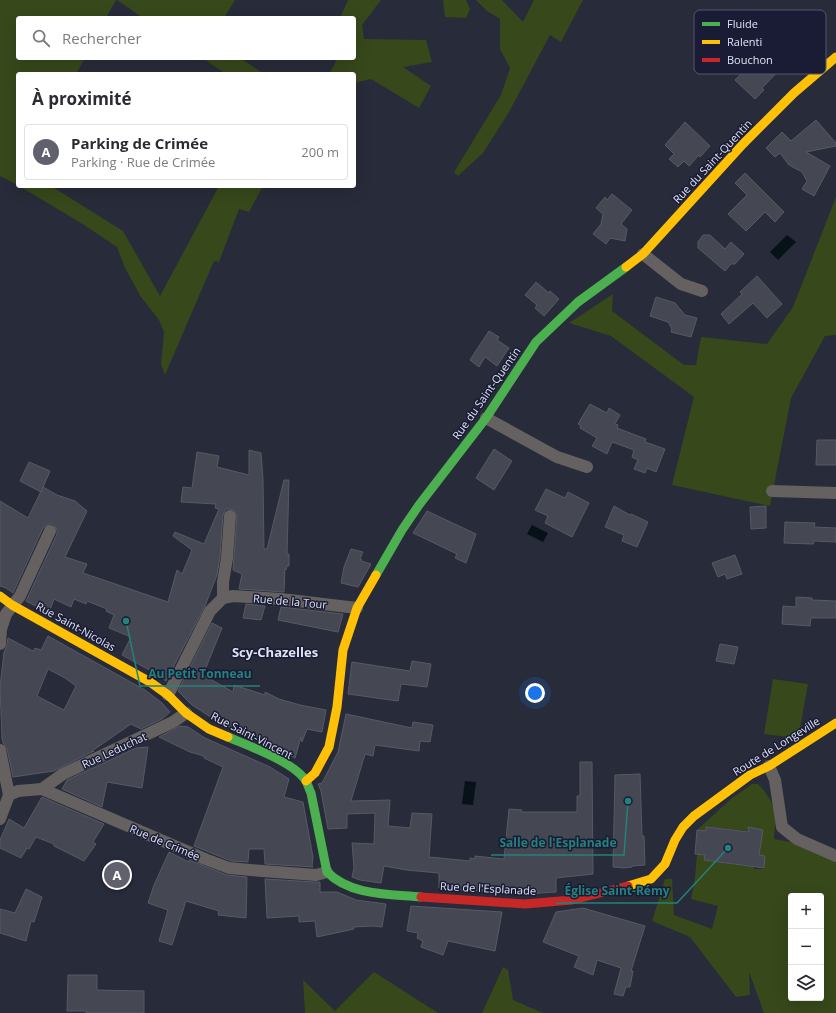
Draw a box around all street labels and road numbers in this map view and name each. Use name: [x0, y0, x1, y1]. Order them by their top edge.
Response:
street label: Rue du Saint-Quentin: [669, 116, 755, 206]
street label: Rue du Saint-Quentin: [448, 344, 524, 442]
street label: Rue de la Tour: [252, 590, 328, 612]
street label: Rue Saint-Nicolas: [34, 598, 118, 654]
street label: Rue Saint-Vincent: [209, 708, 296, 762]
street label: Route de Longeville: [730, 713, 822, 779]
street label: Rue Leduchat: [79, 728, 149, 772]
street label: Rue de Crimée: [128, 820, 202, 864]
street label: Rue de l'Esplanade: [440, 878, 536, 898]

